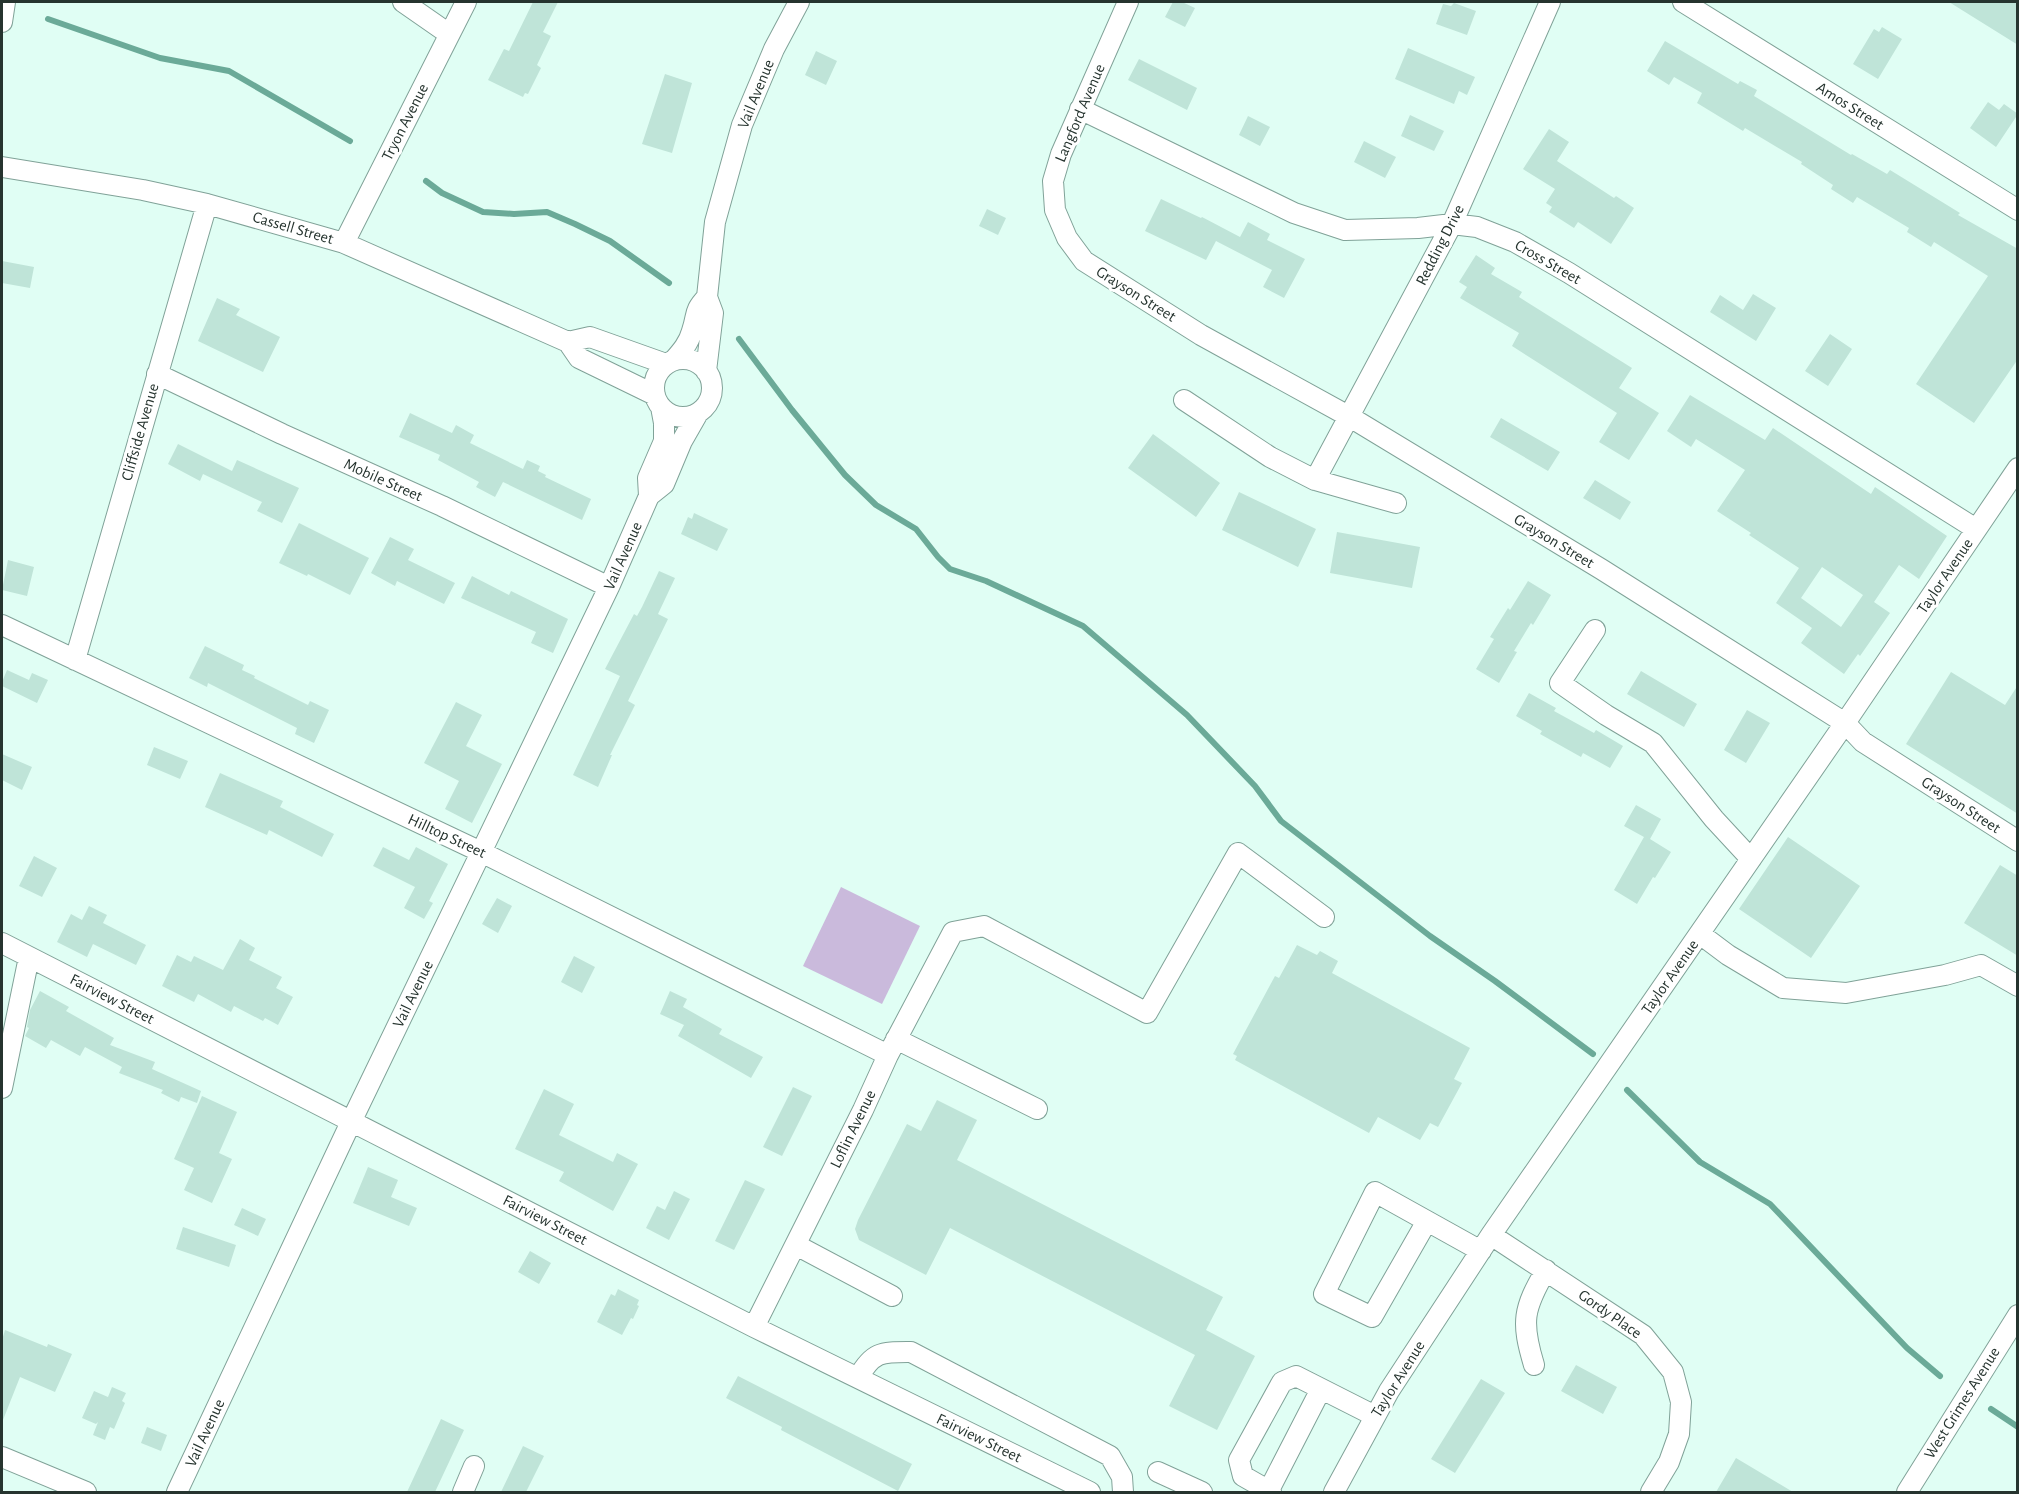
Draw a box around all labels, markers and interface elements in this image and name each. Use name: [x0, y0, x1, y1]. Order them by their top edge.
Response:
street label: Vail Avenue: [735, 57, 777, 131]
street label: Langford Avenue: [1052, 62, 1108, 164]
street label: Amos Street: [1814, 79, 1886, 133]
street label: Tryon Avenue: [379, 81, 432, 164]
street label: Redding Drive: [1413, 202, 1467, 288]
street label: Cassell Street: [251, 209, 335, 247]
street label: Cross Street: [1512, 237, 1584, 287]
street label: Grayson Street: [1093, 263, 1179, 326]
street label: Cliffside Avenue: [118, 381, 162, 483]
street label: Mobile Street: [341, 456, 425, 504]
street label: Grayson Street: [1511, 511, 1597, 572]
street label: Vail Avenue: [601, 520, 645, 592]
street label: Taylor Avenue: [1914, 536, 1977, 617]
street label: Grayson Street: [1918, 774, 2003, 837]
street label: Hilltop Street: [406, 811, 488, 861]
street label: Taylor Avenue: [1639, 937, 1702, 1018]
street label: Vail Avenue: [390, 958, 436, 1030]
street label: Fairview Street: [67, 971, 157, 1027]
street label: Loflin Avenue: [827, 1088, 879, 1170]
street label: Fairview Street: [500, 1192, 590, 1248]
street label: Gordy Place: [1575, 1286, 1645, 1342]
street label: Taylor Avenue: [1368, 1338, 1429, 1421]
street label: West Grimes Avenue: [1921, 1344, 2003, 1462]
street label: Vail Avenue: [182, 1397, 228, 1469]
street label: Fairview Street: [934, 1411, 1024, 1465]

